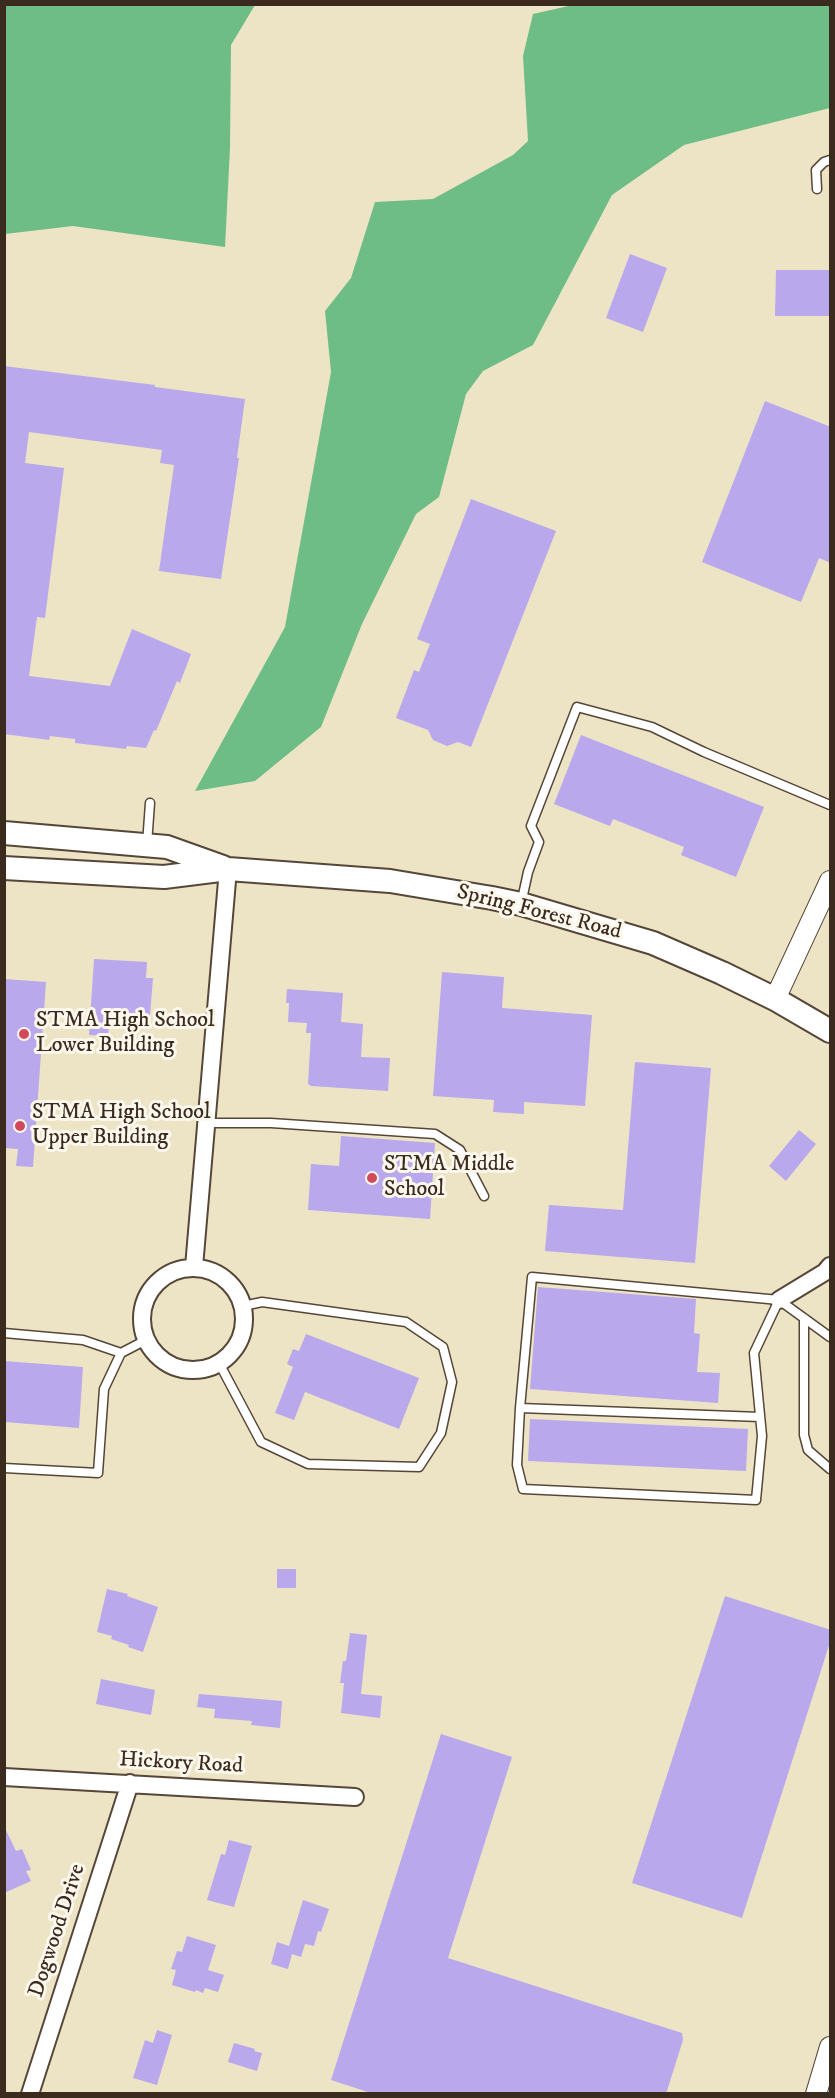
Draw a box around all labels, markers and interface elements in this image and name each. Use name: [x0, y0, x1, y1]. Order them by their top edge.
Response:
street label: Spring Forest Road: [454, 880, 624, 946]
place label: STMA High School Lower Building: [36, 1008, 215, 1060]
marker: STMA High School Lower Building: [17, 1027, 31, 1041]
place label: STMA High School Upper Building: [32, 1100, 211, 1152]
marker: STMA High School Upper Building: [13, 1119, 27, 1133]
place label: STMA Middle School: [384, 1152, 514, 1204]
marker: STMA Middle School: [365, 1171, 379, 1185]
street label: Hickory Road: [118, 1748, 244, 1780]
street label: Dogwood Drive: [24, 1861, 92, 2001]

